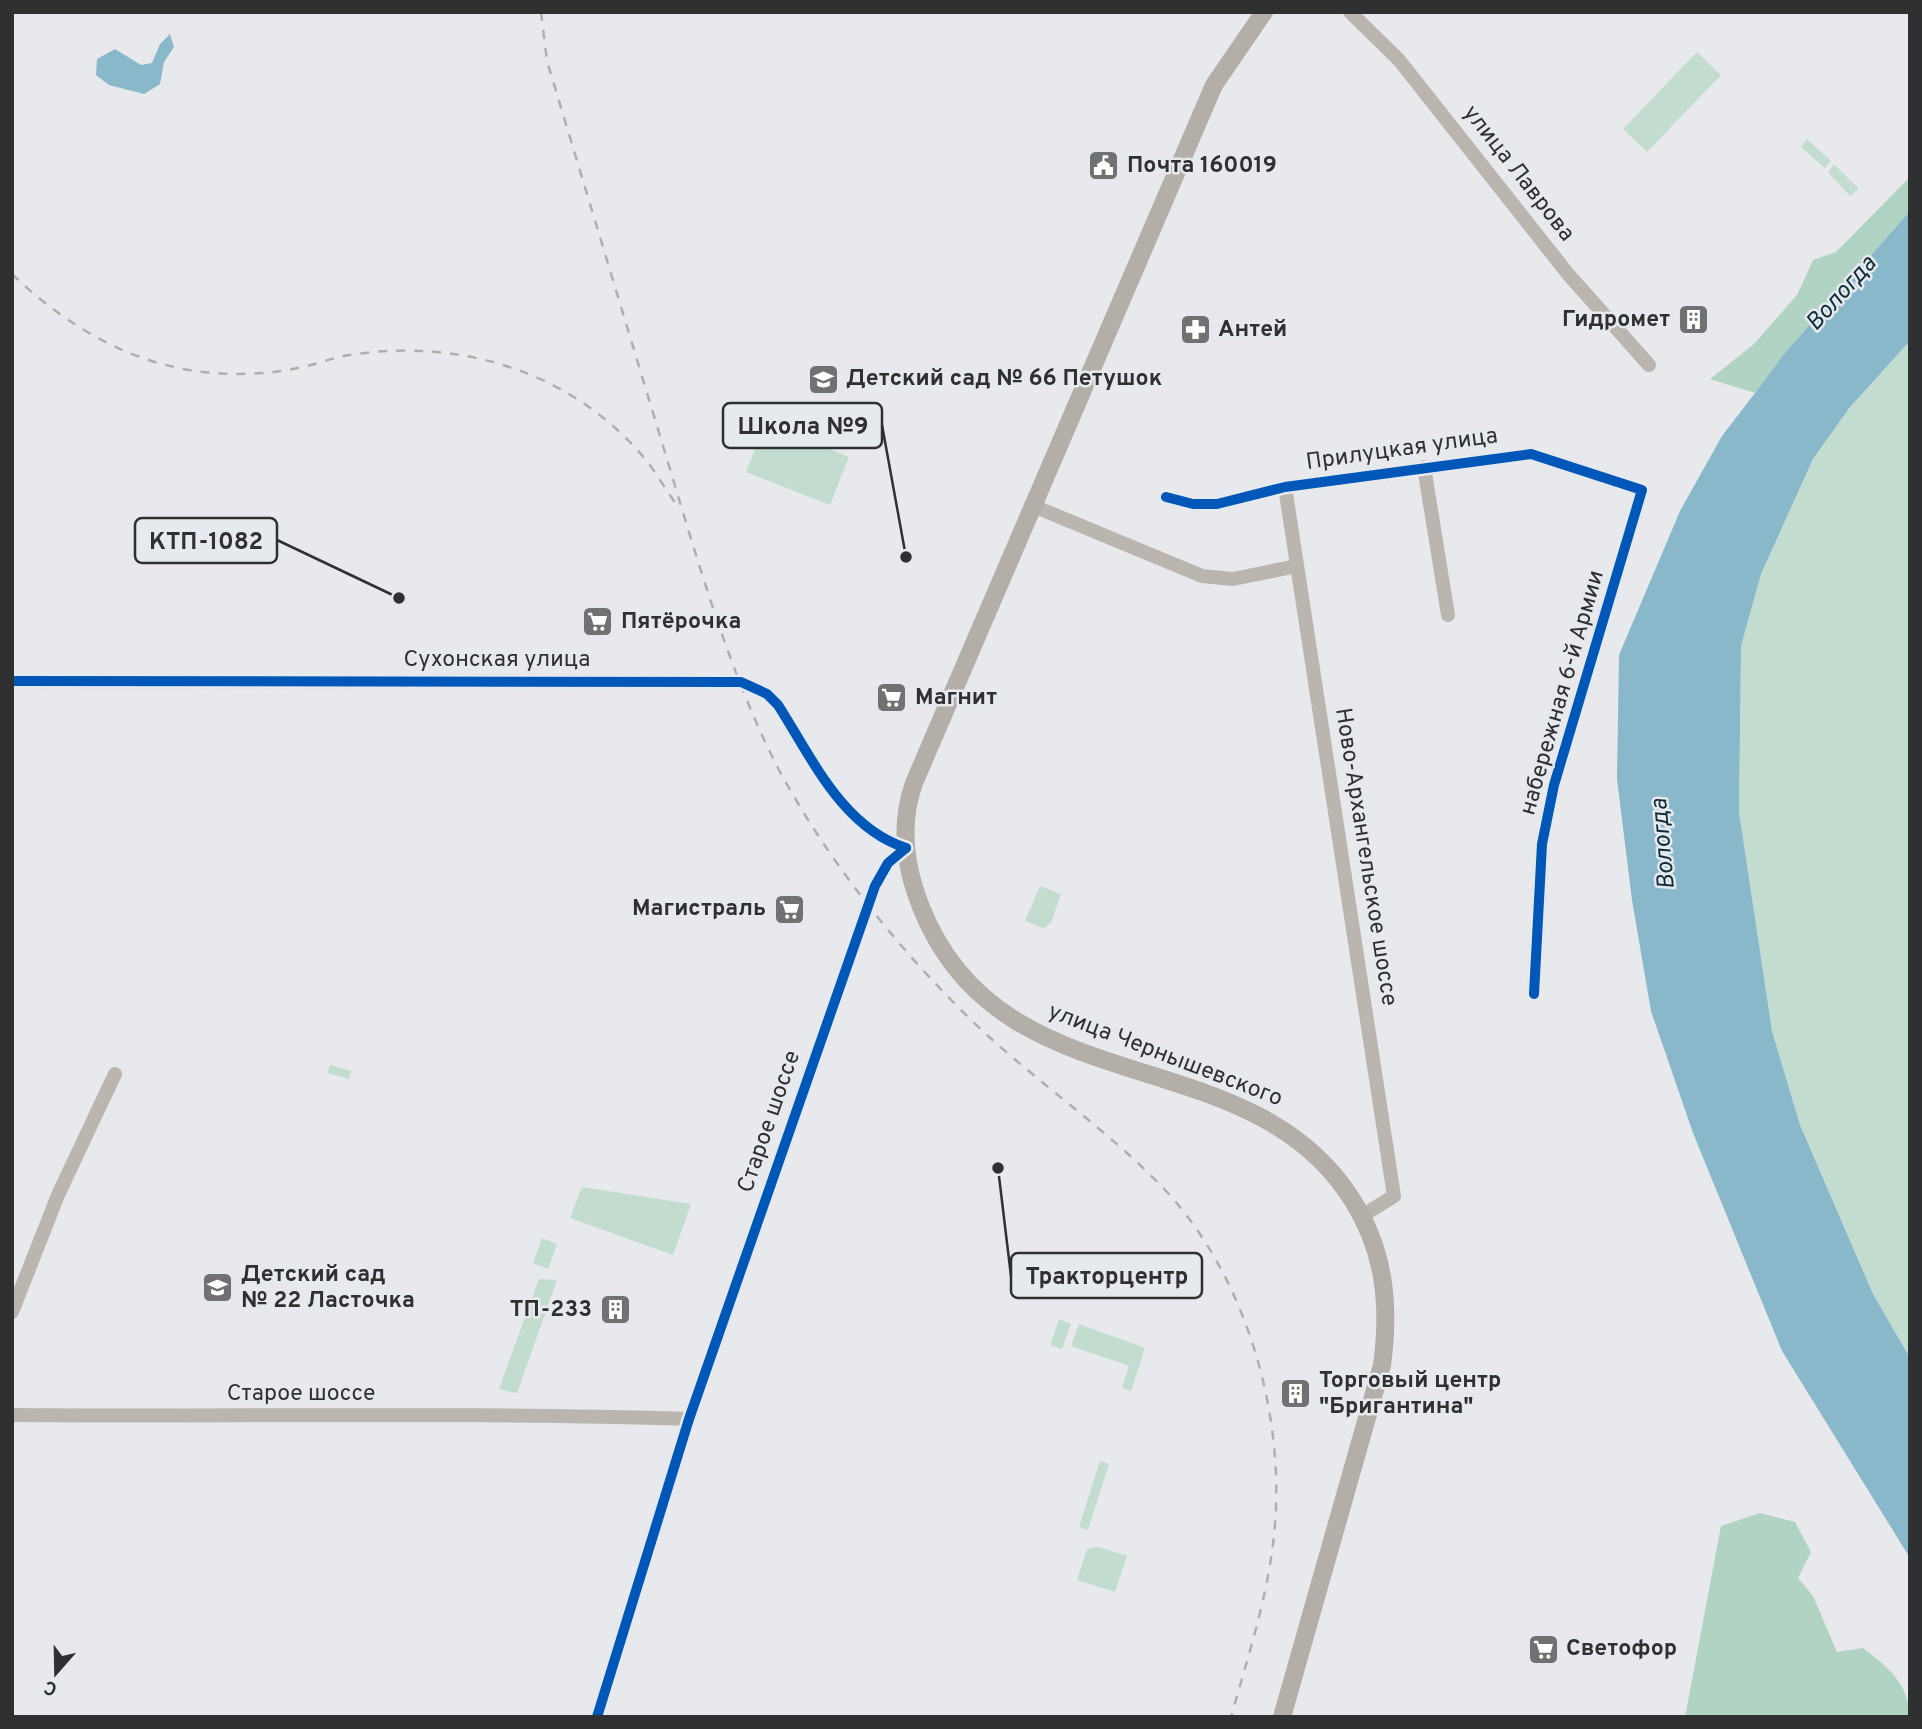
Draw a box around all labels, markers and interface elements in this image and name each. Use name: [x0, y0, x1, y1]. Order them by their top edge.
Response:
street label: улица Лаврова: [1456, 100, 1580, 248]
public building icon: Почта 160019: [1087, 149, 1121, 183]
place label: Почта 160019: [1127, 152, 1277, 181]
water label: Вологда: [1800, 249, 1884, 338]
building icon: Гидромет: [1676, 303, 1710, 337]
place label: Гидромет: [1562, 306, 1670, 335]
pharmacy icon: Антей: [1178, 313, 1212, 347]
place label: Антей: [1218, 316, 1287, 345]
school or university icon: Детский сад № 66 Петушок: [806, 362, 840, 396]
place label: Детский сад № 66 Петушок: [846, 365, 1162, 394]
callout: Школа №9: [723, 403, 882, 448]
text: Школа №9: [737, 413, 869, 443]
street label: Прилуцкая улица: [1304, 422, 1500, 478]
callout: КТП-1082: [135, 518, 277, 563]
text: КТП-1082: [149, 528, 263, 558]
street label: набережная 6-й Армии: [1514, 567, 1612, 819]
supermarket icon: Пятёрочка: [581, 605, 615, 639]
place label: Пятёрочка: [621, 608, 741, 637]
street label: Сухонская улица: [404, 646, 590, 675]
supermarket icon: Магнит: [875, 681, 909, 715]
place label: Магнит: [915, 684, 997, 713]
street label: Ново-Архангельское шоссе: [1327, 706, 1403, 1008]
water label: Вологда: [1645, 796, 1683, 891]
supermarket icon: Магистраль: [772, 892, 806, 926]
place label: Магистраль: [632, 895, 766, 924]
street label: улица Чернышевского: [1044, 998, 1286, 1114]
street label: Старое шоссе: [732, 1047, 808, 1197]
callout: Тракторцентр: [1011, 1253, 1202, 1298]
place label: Детский сад № 22 Ласточка: [241, 1261, 415, 1316]
text: Тракторцентр: [1026, 1263, 1188, 1293]
school or university icon: Детский сад № 22 Ласточка: [201, 1271, 235, 1305]
building icon: ТП-233: [598, 1293, 632, 1327]
place label: ТП-233: [510, 1296, 592, 1325]
place label: Торговый центр "Бригантина": [1319, 1367, 1501, 1422]
building icon: Торговый центр "Бригантина": [1279, 1377, 1313, 1411]
street label: Старое шоссе: [227, 1380, 375, 1409]
supermarket icon: Светофор: [1526, 1632, 1560, 1666]
place label: Светофор: [1566, 1635, 1677, 1664]
north arrow: [21, 1638, 91, 1708]
text: С: [41, 1674, 61, 1700]

